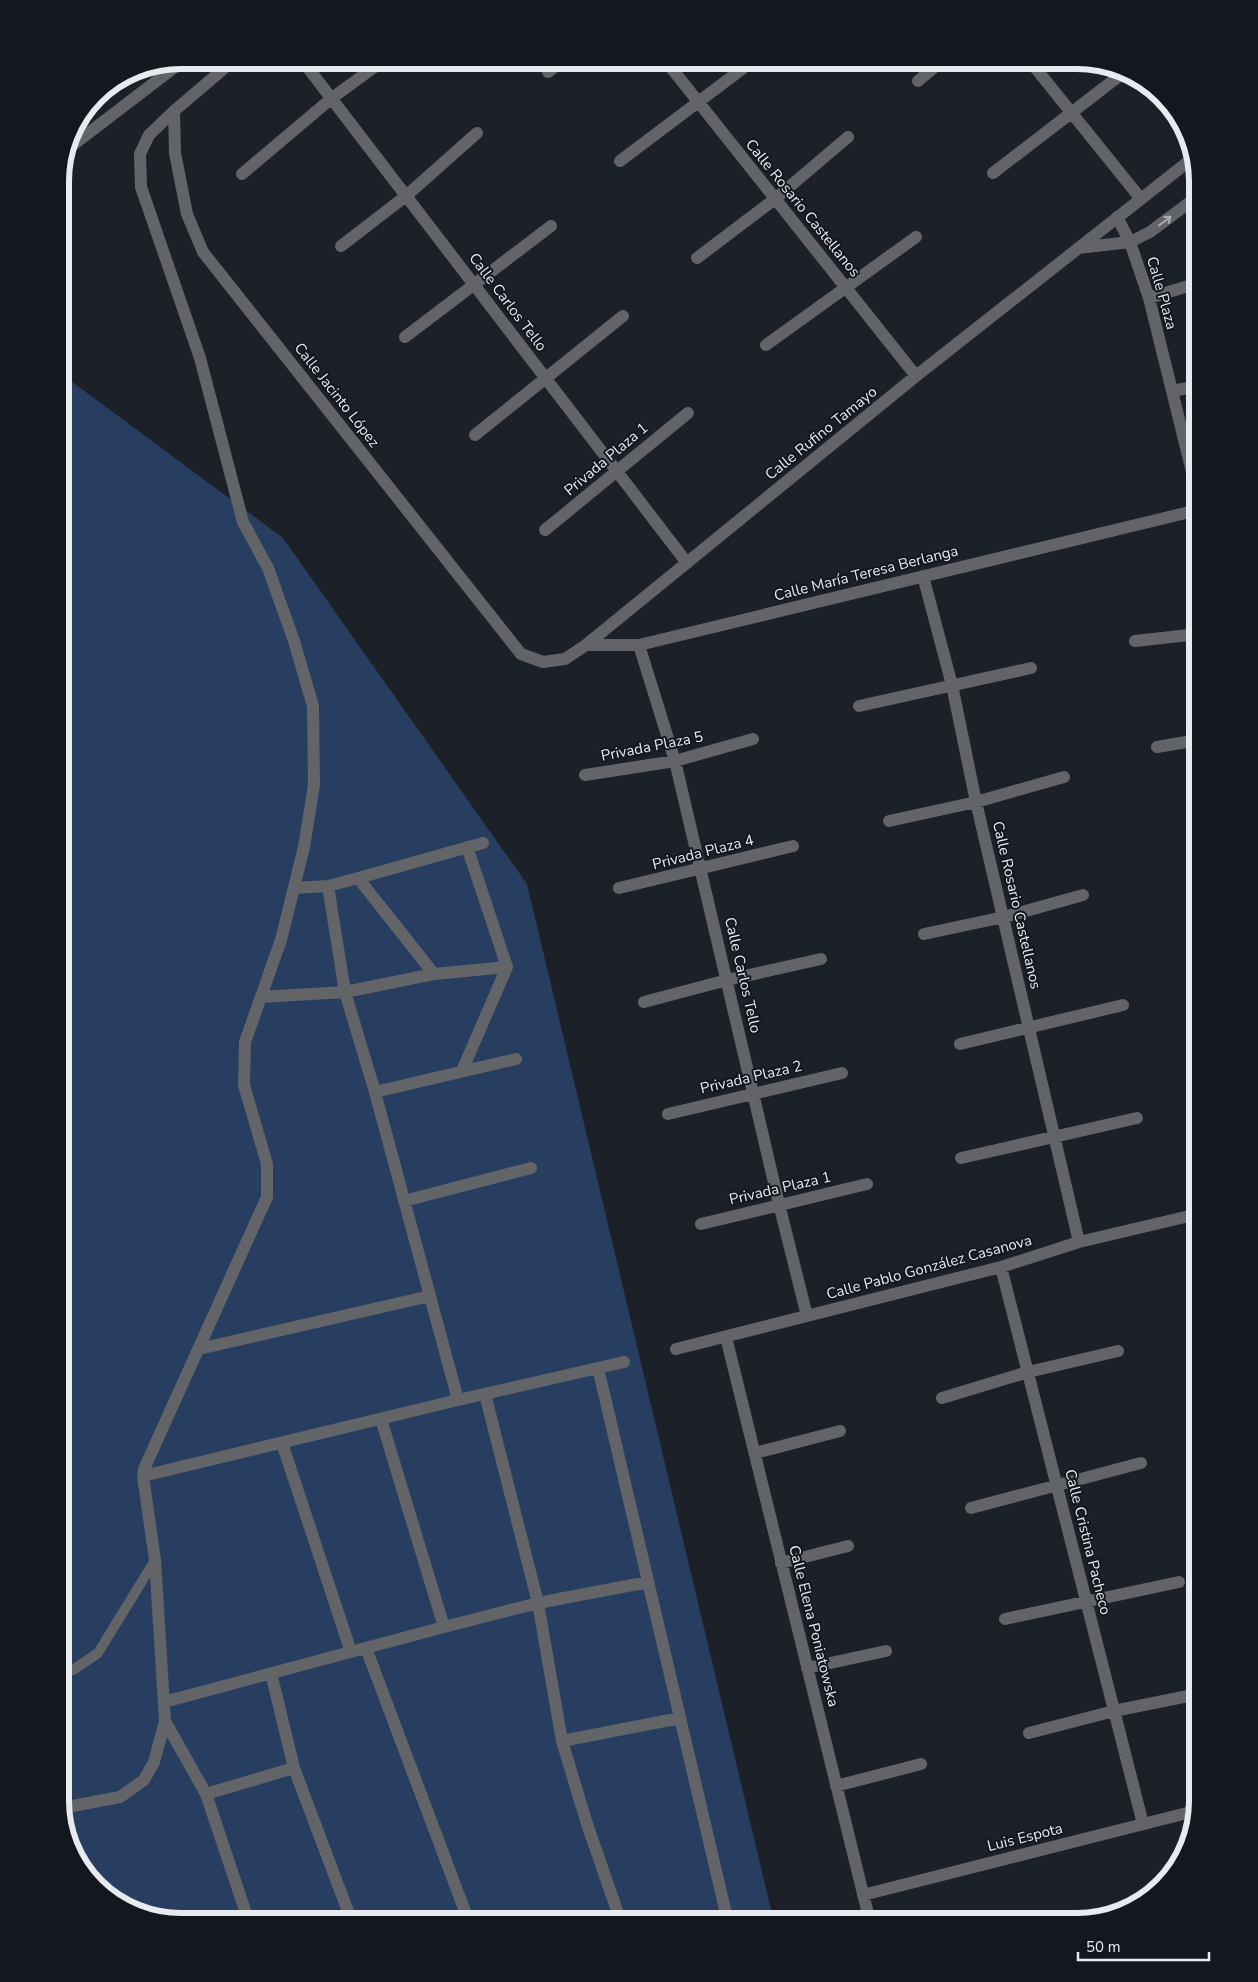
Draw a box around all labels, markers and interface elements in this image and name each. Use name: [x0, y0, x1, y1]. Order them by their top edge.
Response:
street label: Calle Rosario Castellanos: [741, 135, 865, 281]
one-way arrow: [1158, 216, 1172, 226]
street label: Calle Carlos Tello: [464, 249, 552, 355]
street label: Calle Plaza: [1142, 254, 1182, 332]
street label: Calle Jacinto López: [290, 339, 384, 451]
street label: Calle Rufino Tamayo: [761, 382, 881, 484]
street label: Privada Plaza 1: [560, 418, 652, 500]
street label: Calle María Teresa Berlanga: [772, 540, 960, 606]
street label: Privada Plaza 5: [599, 726, 705, 766]
street label: Calle Rosario Castellanos: [988, 819, 1046, 991]
street label: Privada Plaza 4: [650, 830, 756, 874]
street label: Calle Carlos Tello: [720, 915, 766, 1035]
street label: Privada Plaza 2: [698, 1056, 804, 1098]
street label: Privada Plaza 1: [727, 1167, 833, 1209]
street label: Calle Pablo González Casanova: [824, 1230, 1034, 1304]
street label: Calle Cristina Pacheco: [1060, 1467, 1116, 1617]
street label: Calle Elena Poniatowska: [784, 1543, 844, 1709]
street label: Luis Espota: [985, 1818, 1065, 1856]
scale bar: [1078, 1930, 1209, 1962]
text: 50 m: [1086, 1937, 1121, 1957]

